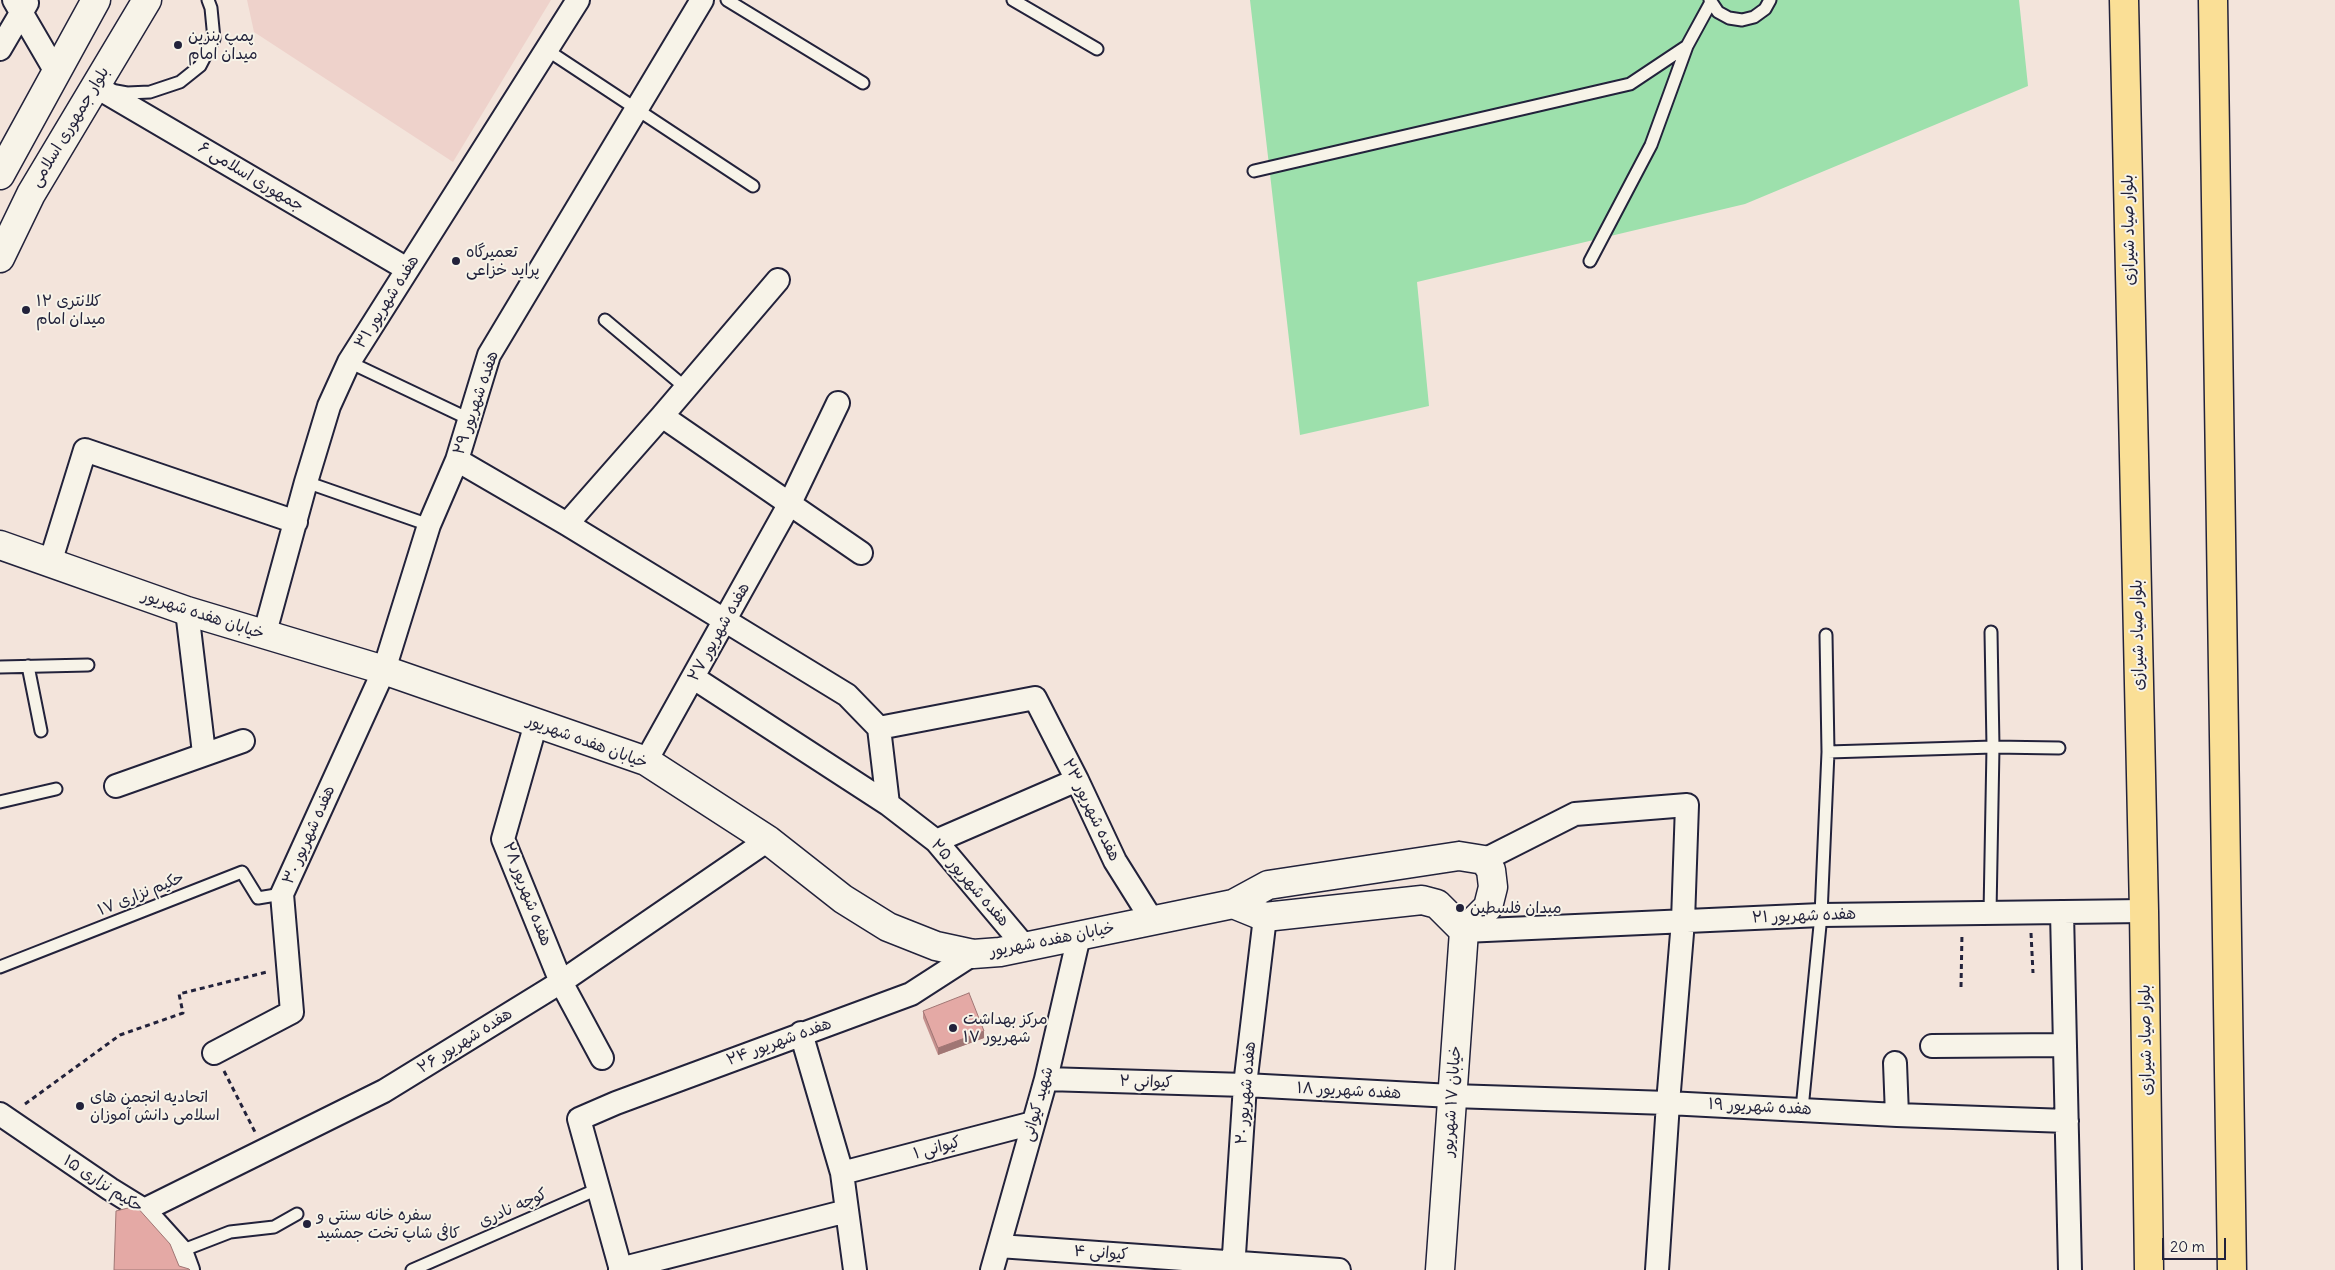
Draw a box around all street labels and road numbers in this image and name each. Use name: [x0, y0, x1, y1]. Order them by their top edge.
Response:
street label: بلوار جمهوری اسلامی: [26, 63, 114, 191]
street label: جمهوری اسلامی ۶: [195, 138, 307, 216]
street label: بلوار صیاد شیرازی: [2118, 174, 2140, 286]
street label: هفده شهریور ۳۱: [351, 252, 423, 352]
street label: هفده شهریور ۲۹: [449, 349, 503, 457]
street label: هفده شهریور ۲۷: [684, 579, 754, 685]
street label: بلوار صیاد شیرازی: [2127, 579, 2149, 691]
street label: خیابان هفده شهریور: [140, 586, 266, 644]
street label: خیابان هفده شهریور: [524, 711, 650, 773]
street label: هفده شهریور ۲۳: [1058, 756, 1124, 864]
street label: هفده شهریور ۳۰: [279, 783, 339, 887]
street label: هفده شهریور ۲۵: [927, 835, 1013, 931]
street label: هفده شهریور ۲۸: [498, 839, 556, 949]
street label: حکیم نزاری ۱۷: [95, 868, 187, 920]
street label: هفده شهریور ۲۱: [1752, 905, 1856, 927]
street label: خیابان هفده شهریور: [988, 918, 1116, 962]
street label: بلوار صیاد شیرازی: [2135, 984, 2157, 1096]
street label: هفده شهریور ۲۶: [414, 1004, 516, 1078]
street label: هفده شهریور ۲۴: [724, 1014, 834, 1070]
street label: هفده شهریور ۲۰: [1232, 1040, 1260, 1146]
street label: خیابان ۱۷ شهریور: [1439, 1045, 1465, 1157]
street label: شهید کیوانی: [1018, 1064, 1058, 1144]
street label: کیوانی ۲: [1119, 1071, 1173, 1093]
street label: هفده شهریور ۱۸: [1296, 1079, 1402, 1103]
street label: هفده شهریور ۱۹: [1708, 1095, 1812, 1119]
street label: کیوانی ۱: [911, 1132, 963, 1164]
street label: حکیم نزاری ۱۵: [59, 1151, 147, 1217]
street label: کوچه نادری: [476, 1184, 550, 1232]
street label: کیوانی ۴: [1073, 1242, 1129, 1264]

